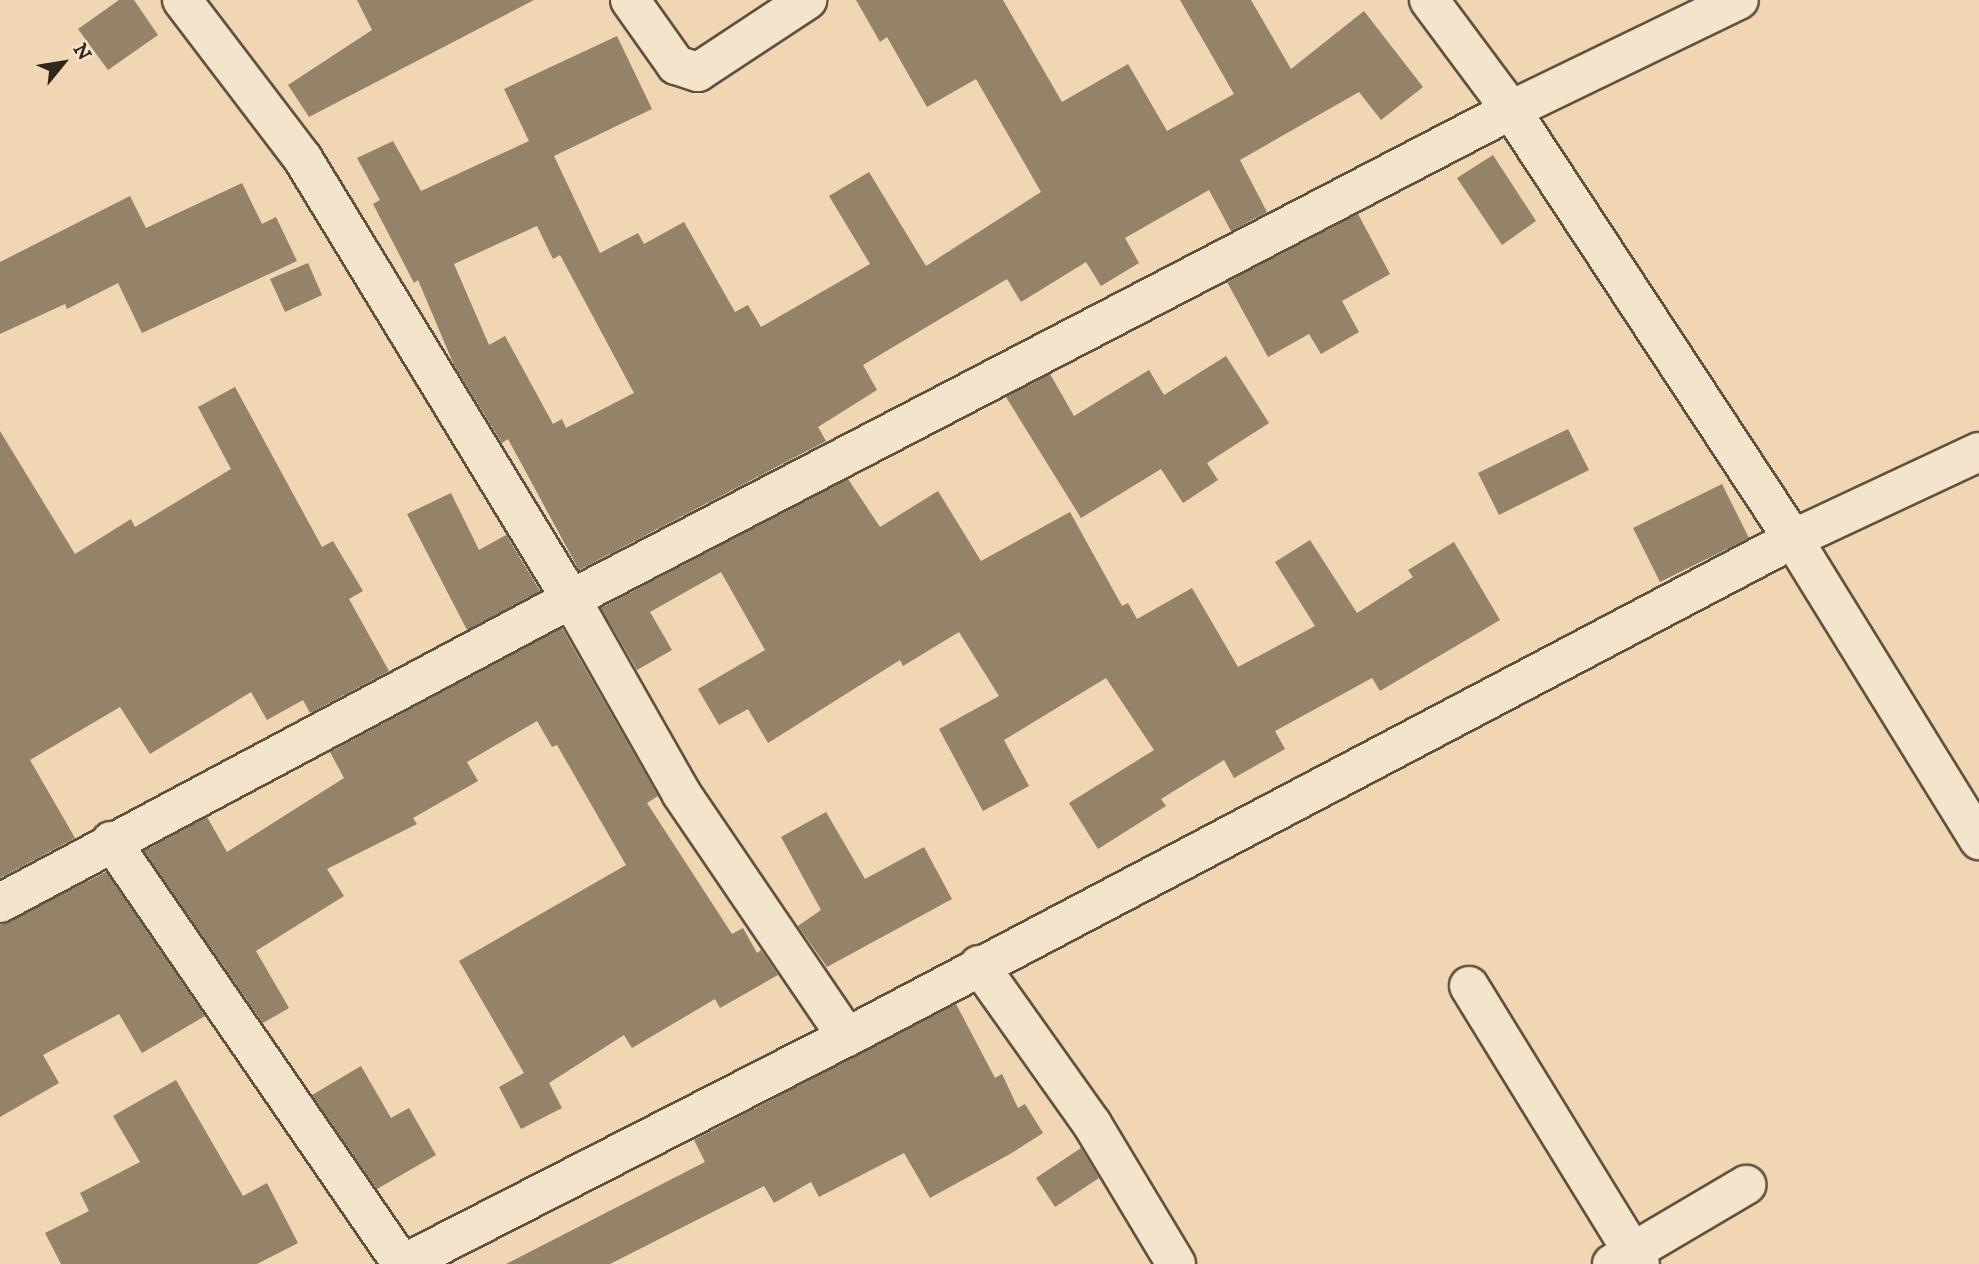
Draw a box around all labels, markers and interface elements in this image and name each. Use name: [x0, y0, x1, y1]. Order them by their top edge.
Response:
north arrow: [28, 28, 98, 98]
text: N: [68, 40, 95, 65]

